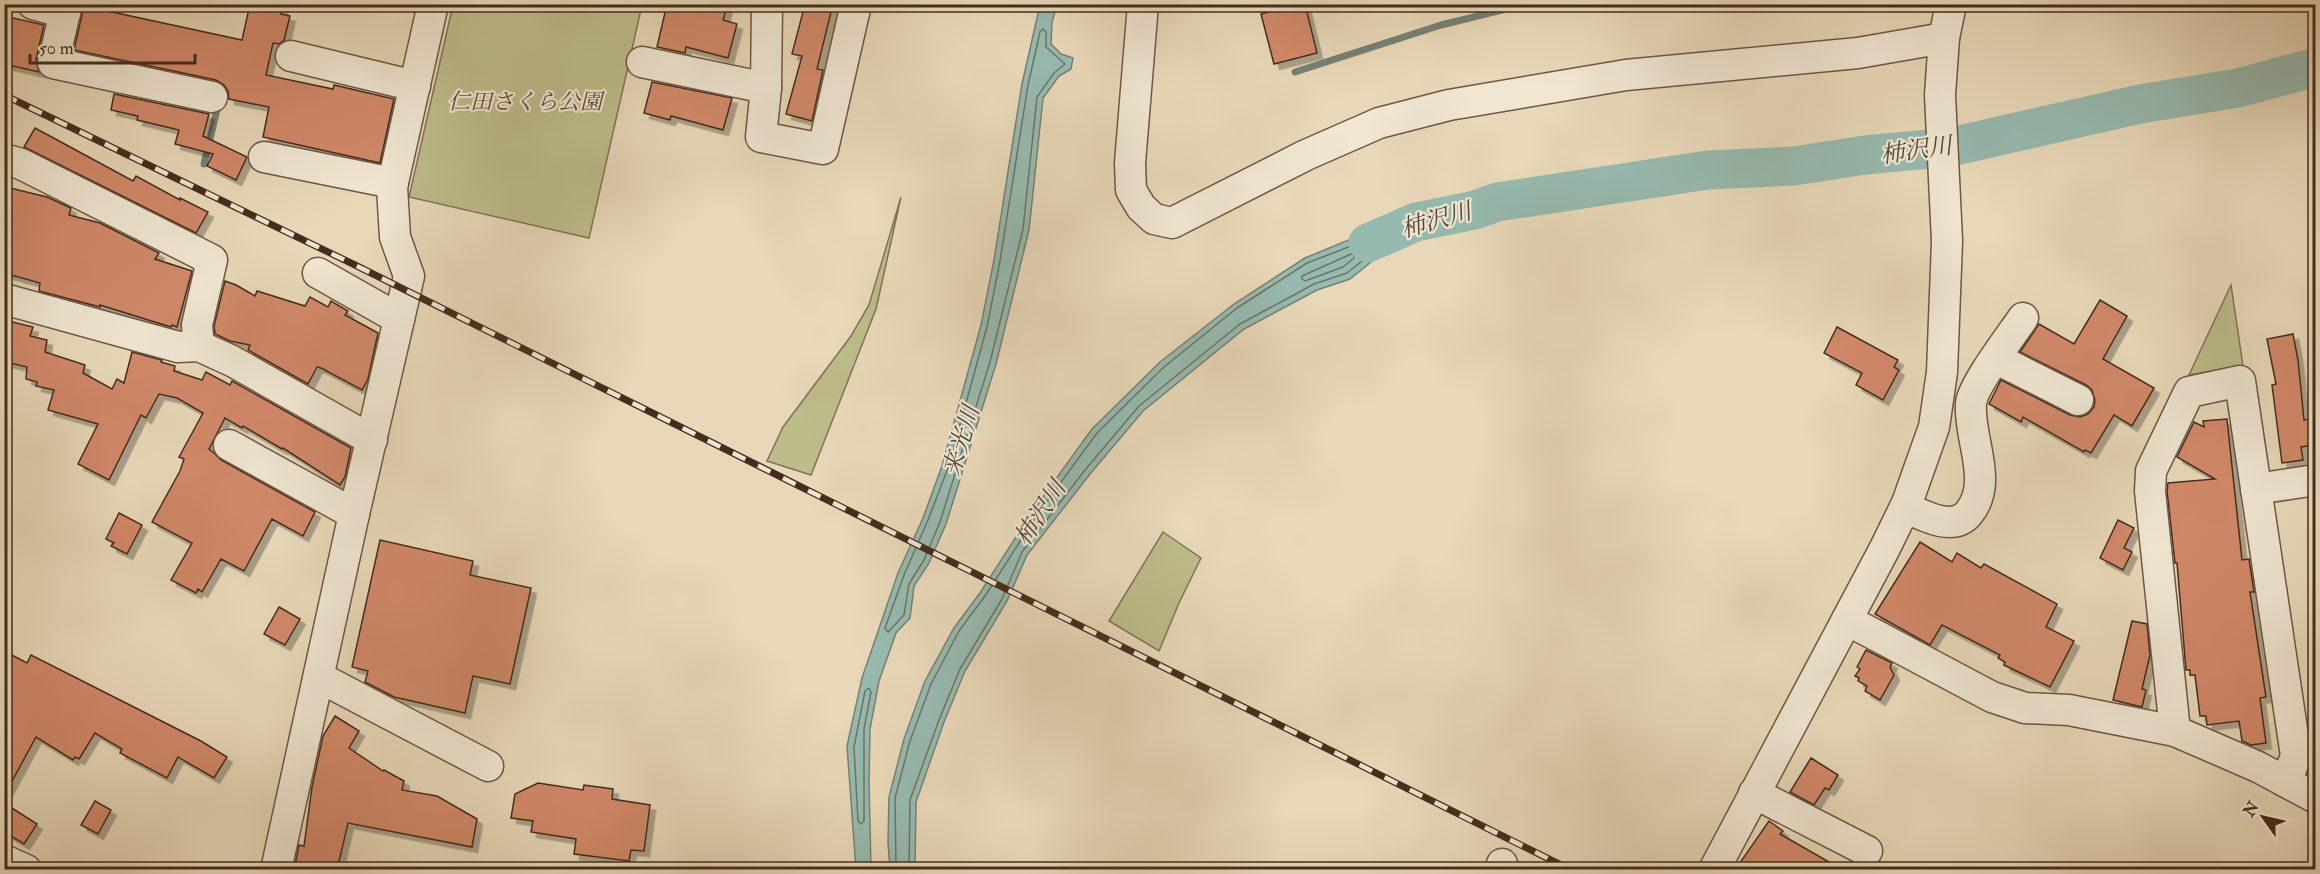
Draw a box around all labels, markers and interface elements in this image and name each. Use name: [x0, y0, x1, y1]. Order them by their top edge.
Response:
scale bar: [30, 27, 195, 65]
text: 50 m: [39, 37, 74, 60]
park label: 仁田さくら公園: [448, 88, 605, 116]
water label: 柿沢川: [1878, 130, 1957, 171]
water label: 柿沢川: [1397, 195, 1478, 245]
water label: 来光川: [936, 399, 988, 480]
water label: 柿沢川: [1008, 472, 1075, 552]
north arrow: [2233, 787, 2293, 847]
text: N: [2239, 797, 2264, 822]

